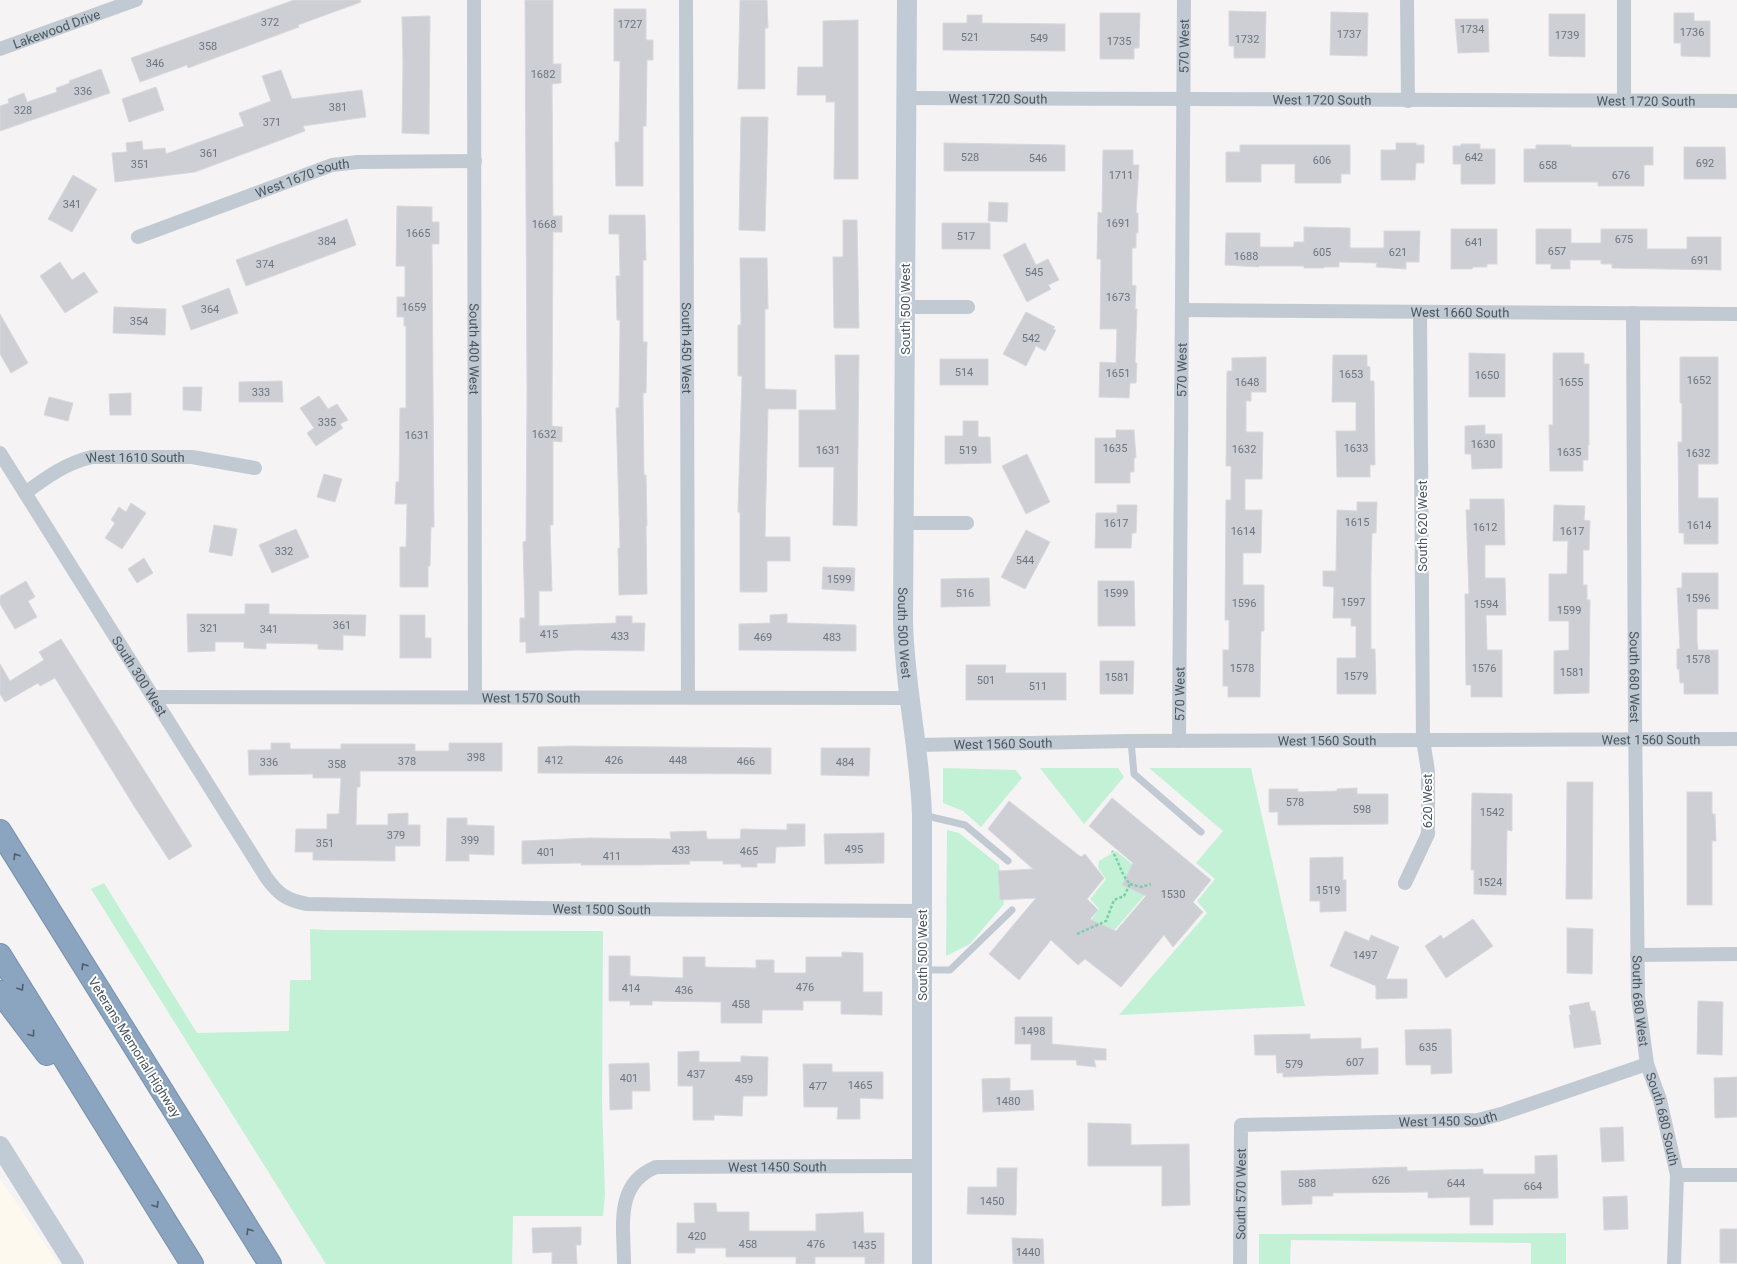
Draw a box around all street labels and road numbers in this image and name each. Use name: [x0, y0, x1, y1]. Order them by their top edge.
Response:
street label: Lakewood Drive: [11, 6, 102, 52]
street label: 570 West: [1177, 19, 1192, 73]
street label: West 1720 South: [949, 91, 1047, 107]
street label: West 1720 South: [1273, 92, 1371, 108]
street label: West 1720 South: [1597, 93, 1695, 109]
street label: West 1670 South: [253, 156, 350, 201]
street label: South 500 West: [898, 263, 913, 355]
street label: South 450 West: [679, 302, 694, 394]
street label: South 400 West: [466, 303, 482, 395]
street label: West 1660 South: [1411, 305, 1509, 320]
street label: 570 West: [1174, 343, 1190, 397]
street label: West 1610 South: [85, 449, 185, 466]
street label: South 620 West: [1415, 480, 1430, 572]
street label: South 500 West: [895, 587, 914, 679]
street label: South 680 West: [1627, 631, 1642, 723]
street label: South 300 West: [109, 633, 170, 719]
street label: 570 West: [1172, 667, 1188, 721]
street label: West 1570 South: [482, 690, 580, 706]
street label: West 1560 South: [1602, 732, 1700, 747]
street label: West 1560 South: [1278, 733, 1376, 749]
street label: West 1560 South: [954, 735, 1052, 752]
street label: 620 West: [1420, 774, 1435, 828]
street label: West 1500 South: [552, 901, 651, 917]
street label: South 500 West: [915, 909, 930, 1001]
street label: South 680 West: [1630, 955, 1652, 1047]
street label: Veterans Memorial Highway: [85, 974, 184, 1120]
street label: South 680 South: [1643, 1070, 1682, 1167]
street label: West 1450 South: [1398, 1108, 1499, 1130]
street label: South 570 West: [1233, 1148, 1249, 1240]
street label: West 1450 South: [728, 1159, 827, 1175]

